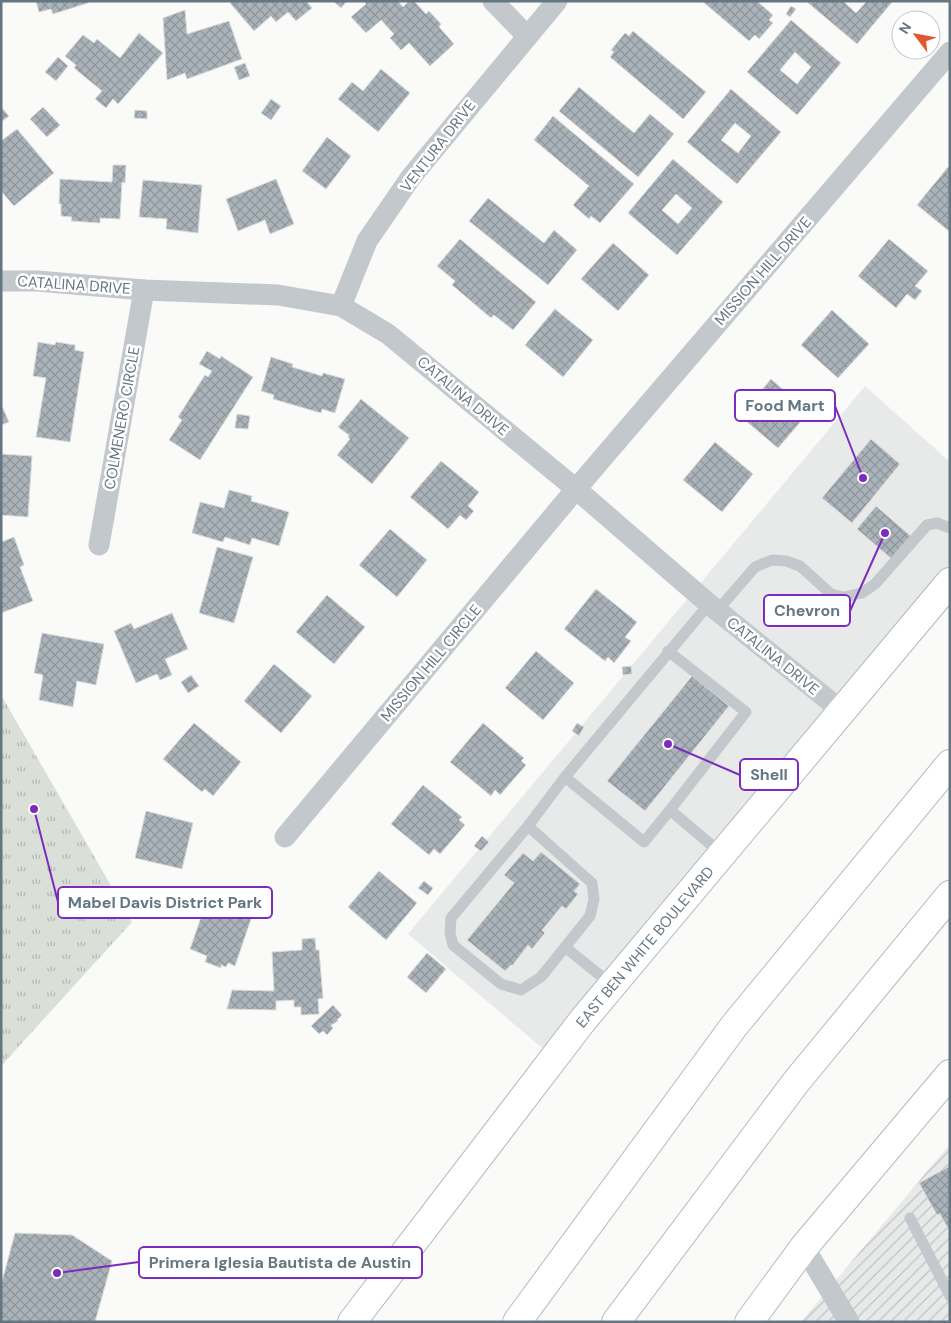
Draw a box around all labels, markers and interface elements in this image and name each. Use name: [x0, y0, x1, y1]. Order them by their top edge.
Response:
north arrow: [891, 10, 941, 60]
text: N: [895, 19, 915, 37]
street label: VENTURA DRIVE: [396, 96, 480, 196]
street label: MISSION HILL DRIVE: [710, 212, 816, 330]
street label: CATALINA DRIVE: [17, 271, 131, 299]
street label: COLMENERO CIRCLE: [100, 345, 144, 491]
street label: CATALINA DRIVE: [413, 352, 513, 440]
callout: Food Mart: [735, 390, 835, 421]
text: Food Mart: [745, 395, 825, 416]
callout: Chevron: [764, 595, 850, 626]
street label: MISSION HILL CIRCLE: [376, 600, 486, 726]
text: Chevron: [774, 600, 840, 621]
street label: CATALINA DRIVE: [723, 613, 823, 699]
callout: Shell: [740, 759, 798, 790]
text: Shell: [750, 764, 788, 785]
street label: EAST BEN WHITE BOULEVARD: [571, 862, 719, 1032]
callout: Mabel Davis District Park: [58, 887, 272, 918]
text: Mabel Davis District Park: [68, 892, 263, 913]
callout: Primera Iglesia Bautista de Austin: [139, 1247, 422, 1278]
text: Primera Iglesia Bautista de Austin: [149, 1252, 411, 1273]

